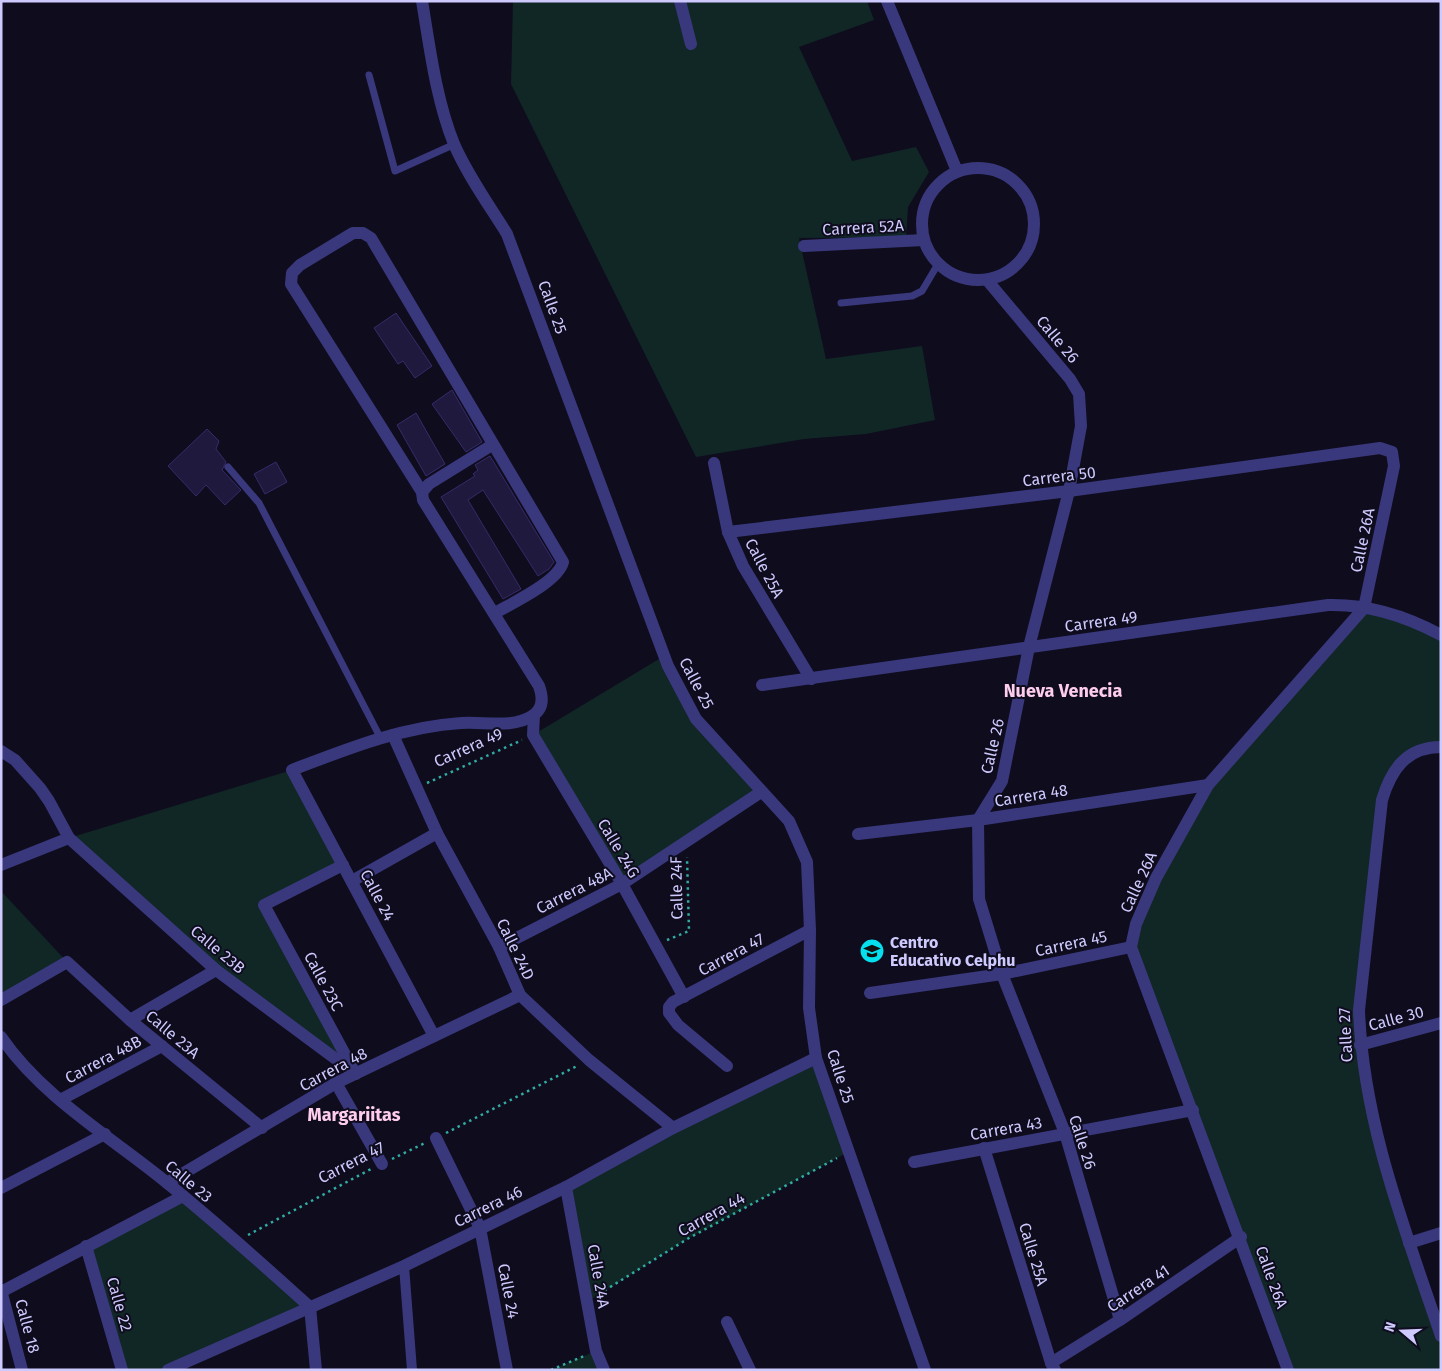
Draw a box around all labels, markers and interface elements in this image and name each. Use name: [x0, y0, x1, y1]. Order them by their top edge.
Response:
street label: Carrera 52A: [822, 216, 905, 239]
street label: Calle 25: [534, 278, 571, 337]
street label: Calle 26: [1032, 312, 1083, 367]
street label: Carrera 50: [1021, 463, 1097, 490]
street label: Calle 26A: [1346, 505, 1379, 574]
street label: Calle 25A: [741, 535, 789, 602]
street label: Carrera 49: [1063, 607, 1139, 636]
street label: Calle 25: [675, 654, 718, 712]
district label: Nueva Venecia: [1004, 680, 1122, 702]
street label: Calle 26: [977, 717, 1008, 776]
street label: Carrera 49: [431, 724, 506, 771]
street label: Carrera 48: [993, 780, 1069, 811]
street label: Calle 24G: [594, 815, 644, 881]
street label: Calle 26A: [1116, 848, 1161, 916]
street label: Calle 24F: [666, 856, 687, 920]
street label: Carrera 48A: [533, 863, 616, 918]
street label: Calle 24: [356, 866, 399, 925]
street label: Calle 24D: [493, 915, 539, 983]
street label: Calle 23B: [187, 921, 249, 978]
street label: Carrera 45: [1033, 927, 1109, 960]
street label: Carrera 47: [695, 929, 767, 980]
place label: Centro Educativo Celphu: [890, 933, 1015, 970]
school or university icon: Centro Educativo Celphu: [859, 938, 885, 964]
street label: Calle 23C: [300, 948, 347, 1014]
street label: Calle 30: [1366, 1002, 1426, 1035]
street label: Calle 23A: [142, 1006, 204, 1063]
street label: Calle 27: [1335, 1007, 1356, 1063]
street label: Carrera 48B: [62, 1031, 145, 1087]
street label: Carrera 48: [296, 1044, 371, 1095]
street label: Calle 25: [823, 1047, 858, 1106]
district label: Margariitas: [308, 1104, 401, 1126]
street label: Carrera 43: [969, 1113, 1044, 1144]
street label: Calle 26: [1065, 1113, 1100, 1172]
street label: Carrera 47: [315, 1138, 388, 1187]
street label: Calle 23: [161, 1156, 216, 1206]
street label: Carrera 46: [451, 1182, 526, 1231]
street label: Carrera 44: [674, 1188, 748, 1241]
street label: Calle 25A: [1015, 1220, 1052, 1289]
street label: Calle 24A: [584, 1243, 614, 1310]
street label: Calle 26A: [1251, 1243, 1292, 1312]
street label: Carrera 41: [1103, 1261, 1173, 1316]
street label: Calle 24: [494, 1262, 523, 1321]
street label: Calle 22: [103, 1275, 136, 1333]
street label: Calle 18: [11, 1297, 44, 1355]
north arrow: [1377, 1306, 1427, 1356]
text: N: [1381, 1320, 1400, 1334]

